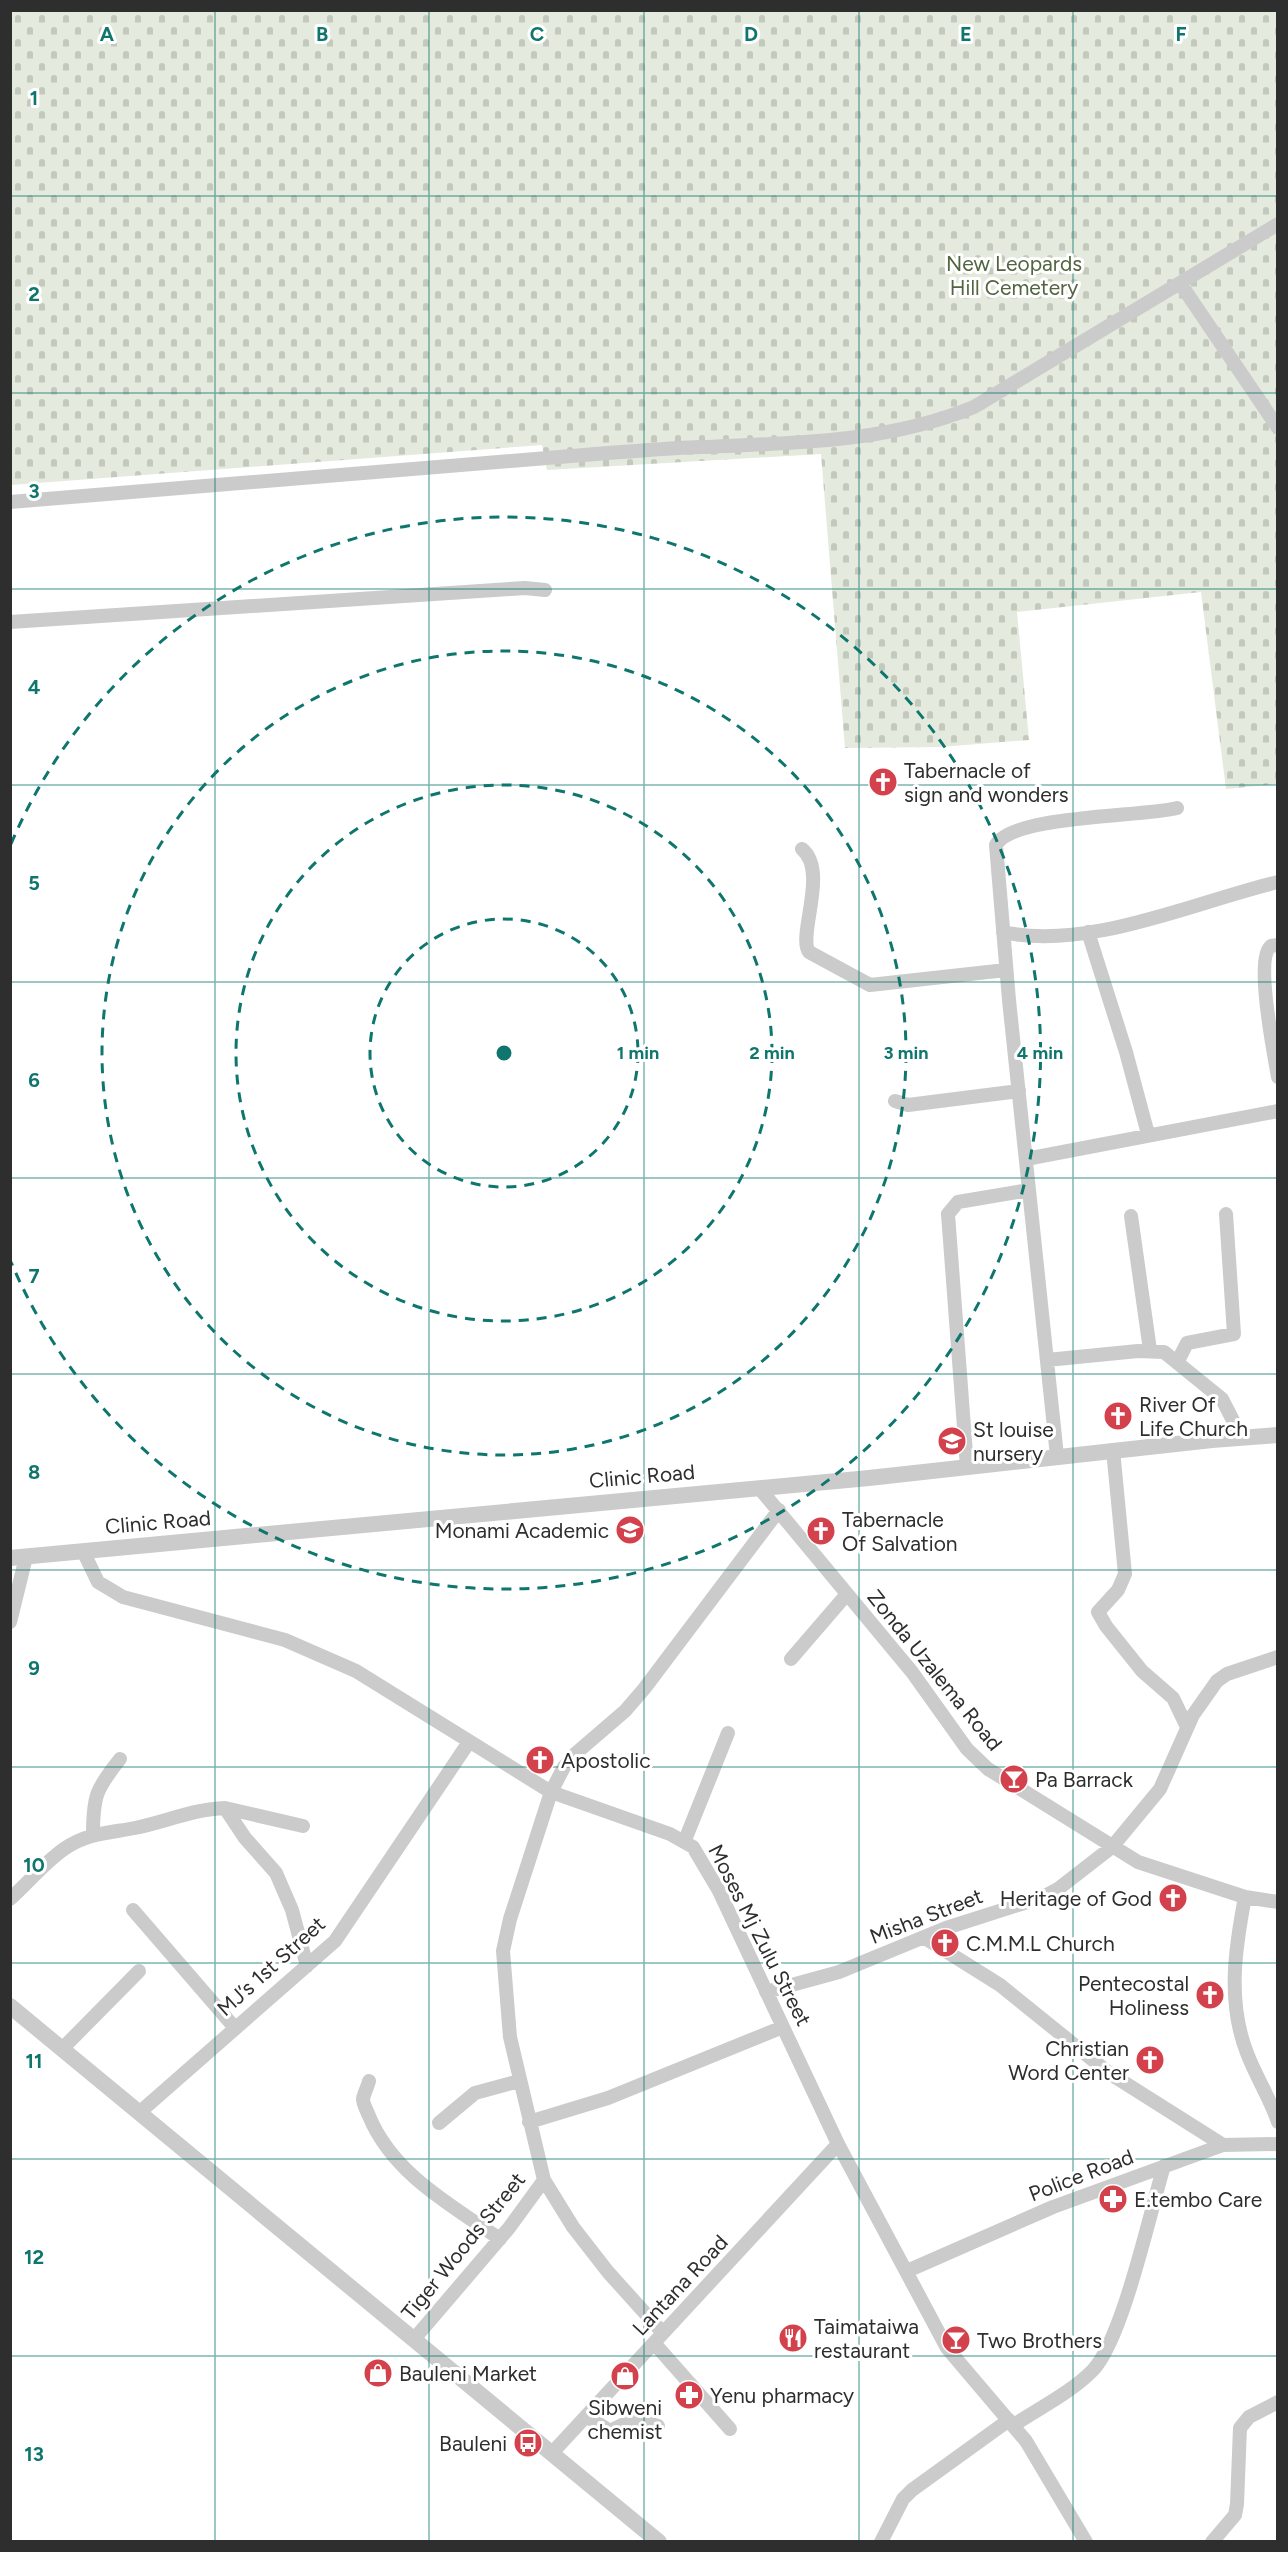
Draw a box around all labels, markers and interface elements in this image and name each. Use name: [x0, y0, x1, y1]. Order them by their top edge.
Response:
text: A: [100, 22, 115, 46]
text: B: [316, 22, 328, 46]
text: C: [530, 22, 544, 46]
text: D: [744, 22, 758, 46]
text: E: [960, 22, 972, 46]
text: F: [1175, 22, 1187, 46]
text: 1: [30, 86, 38, 110]
park label: New Leopards Hill Cemetery: [946, 251, 1082, 300]
text: 2: [28, 282, 40, 306]
text: 3: [28, 479, 40, 503]
text: 4: [28, 675, 41, 699]
place label: Tabernacle of sign and wonders: [904, 758, 1069, 807]
church icon: Tabernacle of sign and wonders: [867, 766, 899, 798]
text: 5: [28, 871, 40, 895]
text: 1 min: [617, 1042, 659, 1064]
text: 2 min: [749, 1042, 795, 1064]
text: 3 min: [884, 1042, 928, 1064]
text: 4 min: [1017, 1042, 1063, 1064]
centre of rings: [494, 1043, 514, 1063]
text: 6: [28, 1068, 40, 1092]
text: 7: [28, 1264, 40, 1288]
place label: River Of Life Church: [1139, 1392, 1248, 1441]
church icon: River Of Life Church: [1102, 1400, 1134, 1432]
place label: St louise nursery: [973, 1417, 1054, 1466]
school or university icon: St louise nursery: [936, 1425, 968, 1457]
street label: Clinic Road: [588, 1459, 696, 1493]
text: 8: [28, 1460, 40, 1484]
street label: Clinic Road: [104, 1505, 212, 1539]
place label: Tabernacle Of Salvation: [842, 1507, 958, 1556]
school or university icon: Monami Academic: [614, 1514, 646, 1546]
church icon: Tabernacle Of Salvation: [805, 1515, 837, 1547]
place label: Monami Academic: [435, 1518, 609, 1543]
street label: Zonda Uzalema Road: [862, 1585, 1008, 1755]
text: 9: [28, 1656, 40, 1680]
church icon: Apostolic: [524, 1744, 556, 1776]
place label: Apostolic: [561, 1748, 651, 1773]
bar icon: Pa Barrack: [998, 1763, 1030, 1795]
place label: Pa Barrack: [1035, 1767, 1134, 1792]
street label: Moses Mj Zulu Street: [703, 1840, 817, 2030]
text: 10: [23, 1853, 45, 1877]
church icon: Heritage of God: [1157, 1882, 1189, 1914]
street label: Misha Street: [866, 1883, 986, 1949]
place label: Heritage of God: [1000, 1886, 1152, 1911]
street label: MJ’s 1st Street: [212, 1911, 330, 2021]
church icon: C.M.M.L Church: [929, 1927, 961, 1959]
place label: C.M.M.L Church: [966, 1931, 1115, 1956]
place label: Pentecostal Holiness: [1078, 1971, 1189, 2020]
church icon: Pentecostal Holiness: [1194, 1979, 1226, 2011]
place label: Christian Word Center: [1008, 2036, 1129, 2085]
church icon: Christian Word Center: [1134, 2044, 1166, 2076]
text: 11: [26, 2049, 42, 2073]
street label: Police Road: [1025, 2144, 1137, 2206]
street label: Tiger Woods Street: [396, 2167, 530, 2325]
pharmacy icon: E.tembo Care: [1097, 2183, 1129, 2215]
place label: E.tembo Care: [1134, 2187, 1262, 2212]
street label: Lantana Road: [627, 2230, 733, 2340]
text: 12: [24, 2245, 44, 2269]
place label: Taimataiwa restaurant: [814, 2314, 919, 2363]
restaurant icon: Taimataiwa restaurant: [777, 2322, 809, 2354]
bar icon: Two Brothers: [940, 2324, 972, 2356]
place label: Two Brothers: [977, 2328, 1102, 2353]
shop icon: Bauleni Market: [362, 2357, 394, 2389]
shop icon: Sibweni chemist: [609, 2360, 641, 2392]
place label: Bauleni Market: [399, 2361, 537, 2386]
pharmacy icon: Yenu pharmacy: [673, 2379, 705, 2411]
place label: Yenu pharmacy: [710, 2383, 854, 2408]
place label: Sibweni chemist: [587, 2395, 663, 2444]
bus stop icon: Bauleni: [512, 2427, 544, 2459]
place label: Bauleni: [439, 2431, 507, 2456]
text: 13: [24, 2442, 44, 2466]

